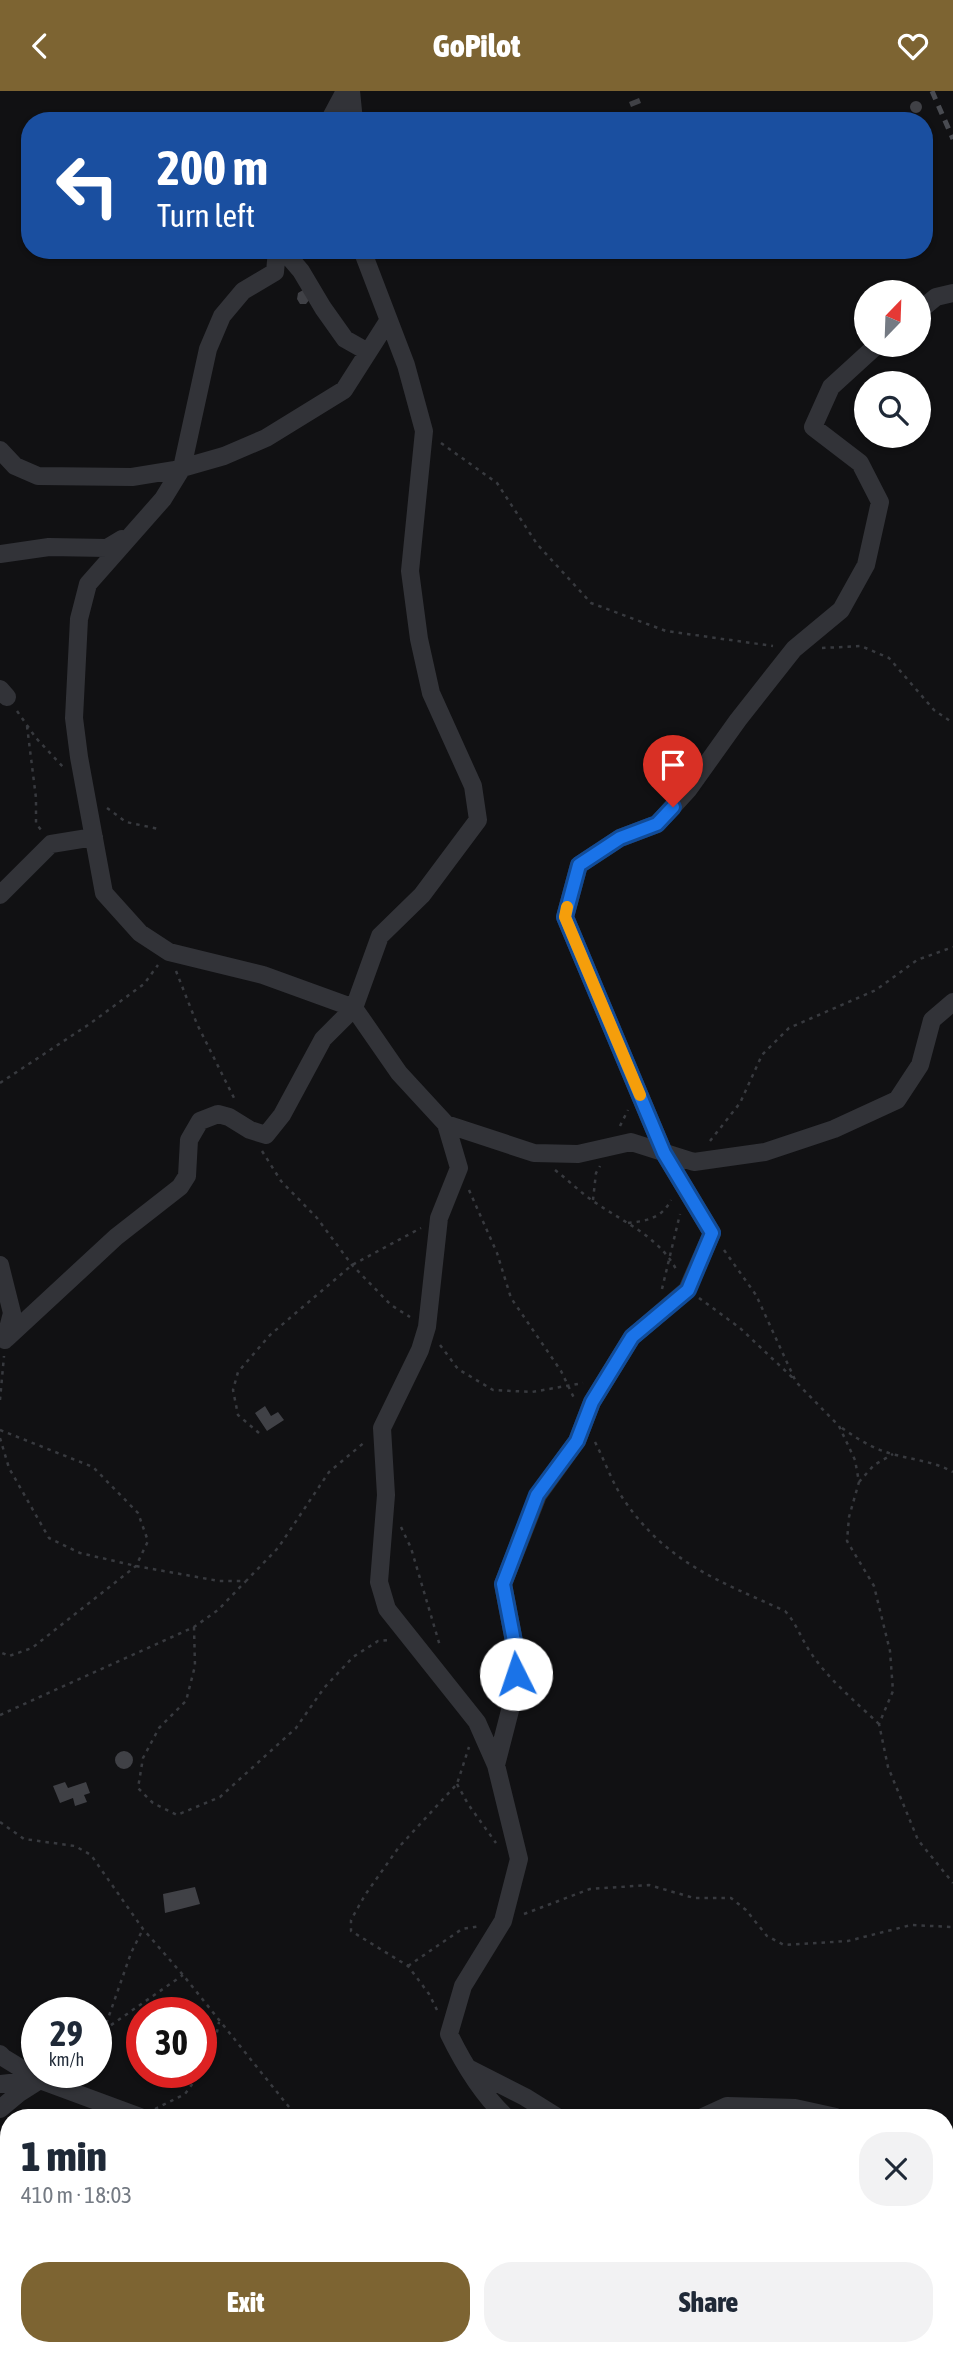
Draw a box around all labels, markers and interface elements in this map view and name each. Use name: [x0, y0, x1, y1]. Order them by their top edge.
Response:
icon: back: [21, 27, 59, 65]
text: GoPilot: [433, 27, 520, 64]
icon: heart: [894, 27, 932, 65]
text: 200 m: [157, 139, 268, 195]
icon: left: [42, 140, 133, 231]
text: Turn left: [157, 197, 255, 234]
north arrow: [854, 280, 931, 357]
map controls: [854, 280, 931, 448]
button: search: [854, 371, 931, 448]
pin: [643, 735, 703, 807]
icon: arrive: [654, 746, 692, 784]
position arrow: [479, 1637, 553, 1711]
speed limit sign: 30: [126, 1997, 217, 2088]
text: 29: [50, 2013, 83, 2053]
text: km/h: [49, 2049, 84, 2070]
text: 1 min: [21, 2132, 107, 2180]
button: close: [859, 2132, 933, 2206]
text: 410 m · 18:03: [21, 2182, 132, 2208]
button: Exit: [21, 2262, 470, 2342]
button: Share: [484, 2262, 933, 2342]

